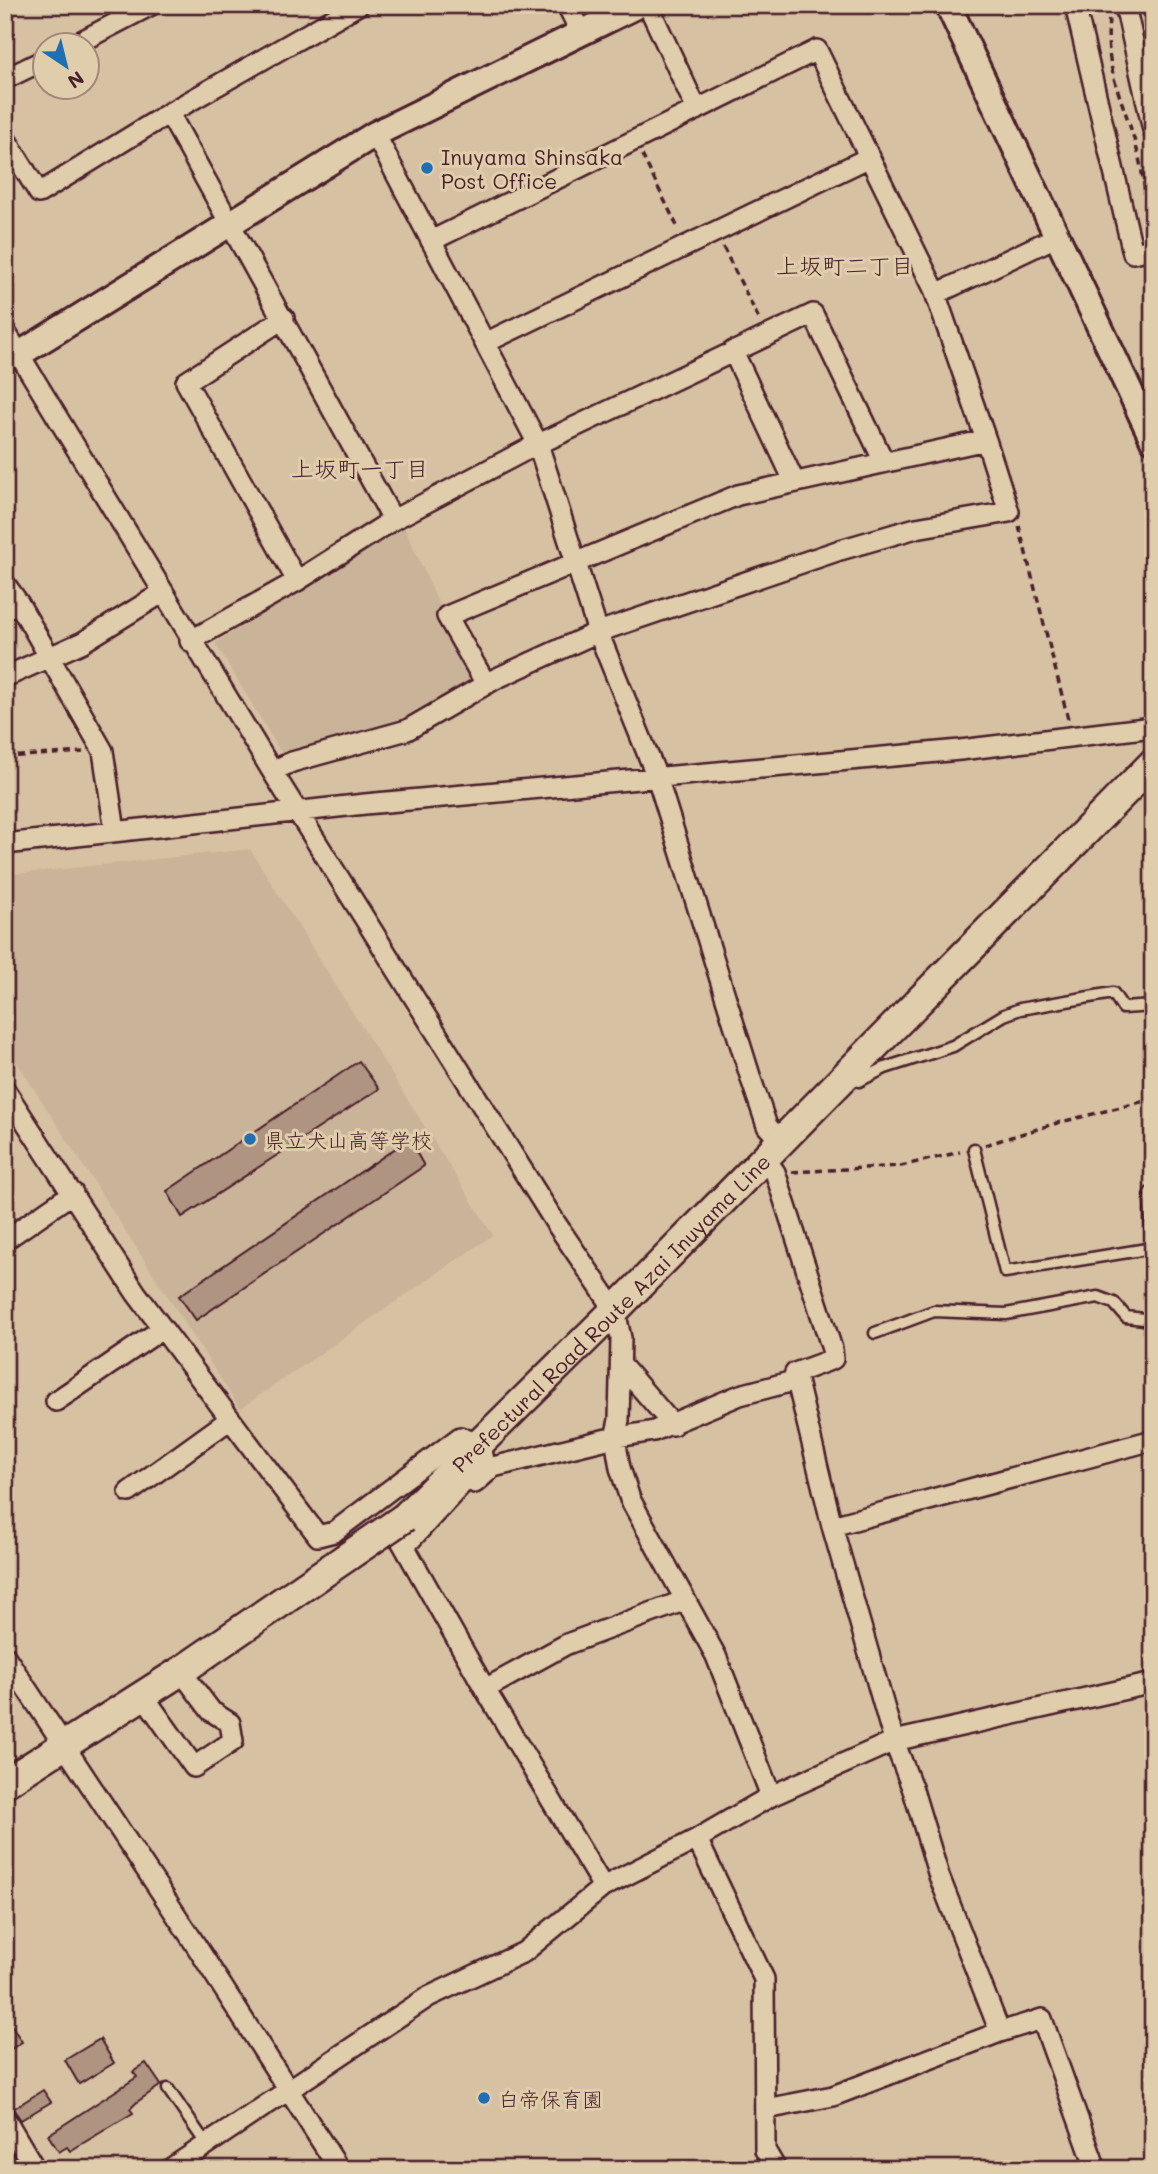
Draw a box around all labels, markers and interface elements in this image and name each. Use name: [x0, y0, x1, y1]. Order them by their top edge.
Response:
north arrow: [32, 32, 102, 102]
text: N: [63, 66, 89, 95]
place label: Inuyama Shinsaka Post Office: [441, 143, 623, 194]
marker: Inuyama Shinsaka Post Office: [419, 160, 435, 176]
district label: 上坂町二丁目: [776, 250, 914, 280]
district label: 上坂町一丁目: [291, 453, 429, 483]
place label: 県立犬山高等学校: [264, 1126, 432, 1153]
marker: 県立犬山高等学校: [242, 1131, 258, 1147]
street label: Prefectural Road Route Azai Inuyama Line: [446, 1147, 775, 1477]
place label: 白帝保育園: [498, 2085, 603, 2112]
marker: 白帝保育園: [476, 2090, 492, 2106]

